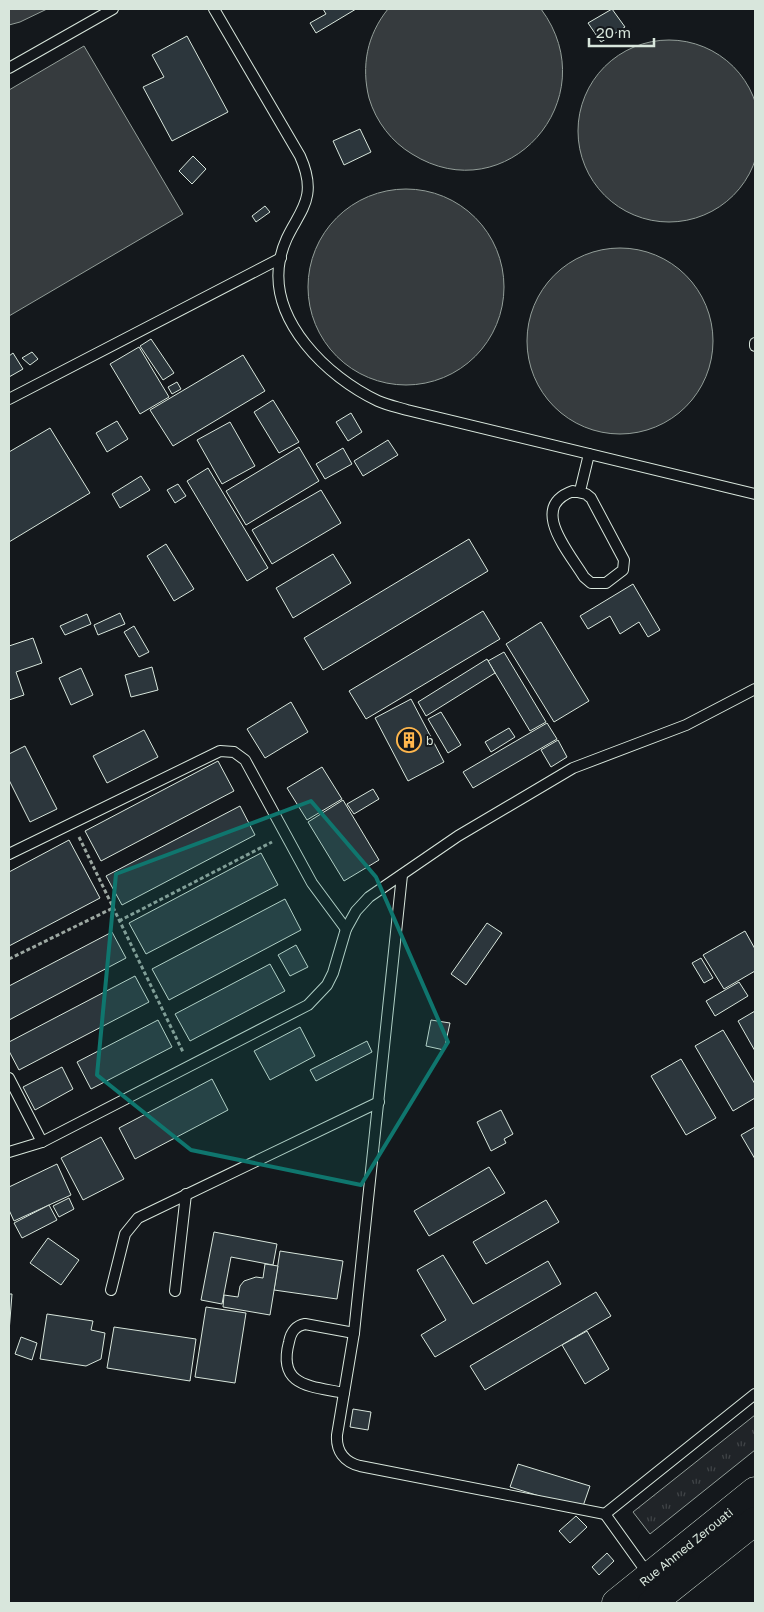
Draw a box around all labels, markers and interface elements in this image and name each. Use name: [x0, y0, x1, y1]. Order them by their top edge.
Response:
scale bar: [589, 15, 654, 47]
text: 20 m: [596, 23, 631, 41]
building icon: b: [396, 727, 422, 753]
place label: b: [426, 733, 433, 748]
street label: Rue Ahmed Zerouati: [636, 1505, 736, 1589]

